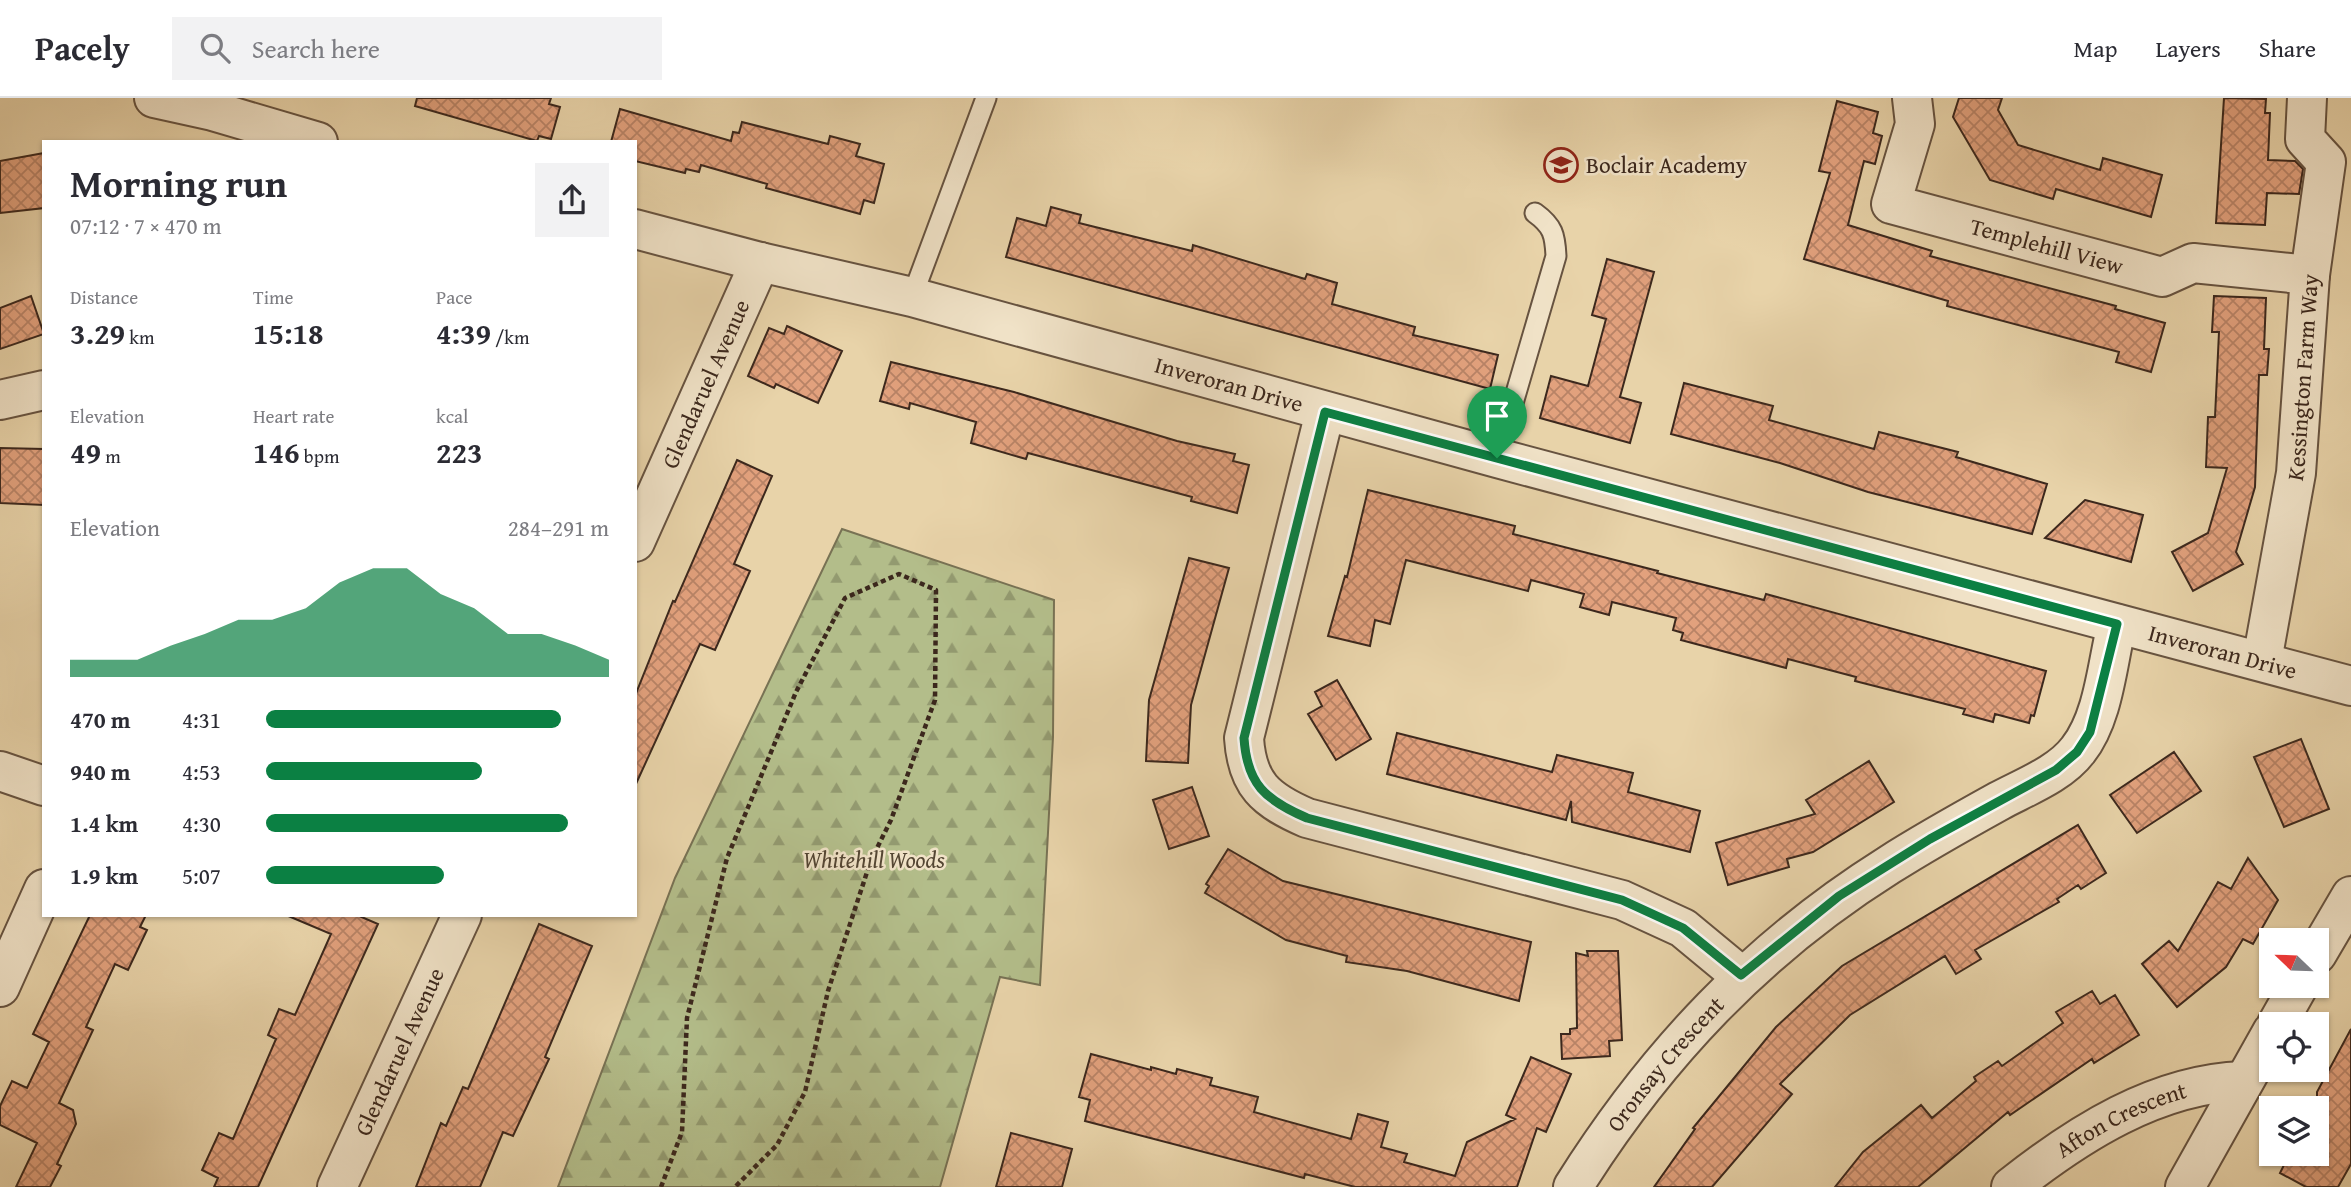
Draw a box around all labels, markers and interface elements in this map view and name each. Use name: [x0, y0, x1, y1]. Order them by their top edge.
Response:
search box: [172, 17, 662, 80]
text: Pacely: [35, 24, 130, 72]
icon: search: [196, 29, 234, 67]
text: Search here: [252, 29, 380, 68]
text: Map: [2074, 31, 2117, 66]
text: Layers: [2155, 31, 2221, 66]
text: Share: [2259, 31, 2316, 66]
school or university icon: Boclair Academy: [1542, 146, 1580, 184]
place label: Boclair Academy: [1586, 148, 1748, 181]
text: Morning run: [70, 155, 287, 211]
button: share: [535, 163, 609, 237]
text: 07:12 · 7 × 470 m: [70, 209, 222, 242]
street label: Templehill View: [1967, 209, 2128, 282]
street label: Kessington Farm Way: [2278, 272, 2326, 483]
text: Distance: [70, 283, 138, 311]
text: Time: [253, 283, 293, 311]
text: Pace: [436, 283, 473, 311]
street label: Glendaruel Avenue: [653, 294, 757, 474]
text: 3.29: [70, 311, 125, 355]
text: 15:18: [253, 311, 324, 355]
text: 4:39: [436, 311, 491, 355]
text: km: [125, 323, 154, 351]
text: /km: [491, 323, 529, 351]
street label: Inveroran Drive: [1151, 348, 1307, 420]
pin: [1467, 386, 1527, 458]
icon: arrive: [1478, 397, 1516, 435]
text: Elevation: [70, 402, 144, 430]
text: Heart rate: [253, 402, 334, 430]
text: kcal: [436, 402, 468, 430]
text: 49: [70, 430, 101, 474]
text: 146: [253, 430, 300, 474]
text: 223: [436, 430, 483, 474]
text: m: [101, 442, 121, 470]
text: bpm: [300, 442, 339, 470]
text: Elevation: [70, 511, 160, 544]
text: 284–291 m: [508, 511, 609, 544]
street label: Inveroran Drive: [2145, 616, 2301, 687]
text: 470 m: [70, 703, 131, 736]
text: 4:31: [182, 703, 221, 736]
text: 940 m: [70, 755, 131, 788]
text: 4:53: [182, 755, 221, 788]
text: 1.4 km: [70, 807, 138, 840]
text: 4:30: [182, 807, 221, 840]
park label: Whitehill Woods: [803, 843, 945, 876]
text: 1.9 km: [70, 859, 138, 892]
text: 5:07: [182, 859, 221, 892]
north arrow: [2259, 928, 2329, 998]
map controls: [2259, 928, 2329, 1166]
street label: Glendaruel Avenue: [346, 962, 452, 1141]
street label: Oronsay Crescent: [1598, 988, 1731, 1138]
button: locate: [2259, 1012, 2329, 1082]
street label: Afton Crescent: [2049, 1073, 2190, 1165]
button: layers: [2259, 1096, 2329, 1166]

